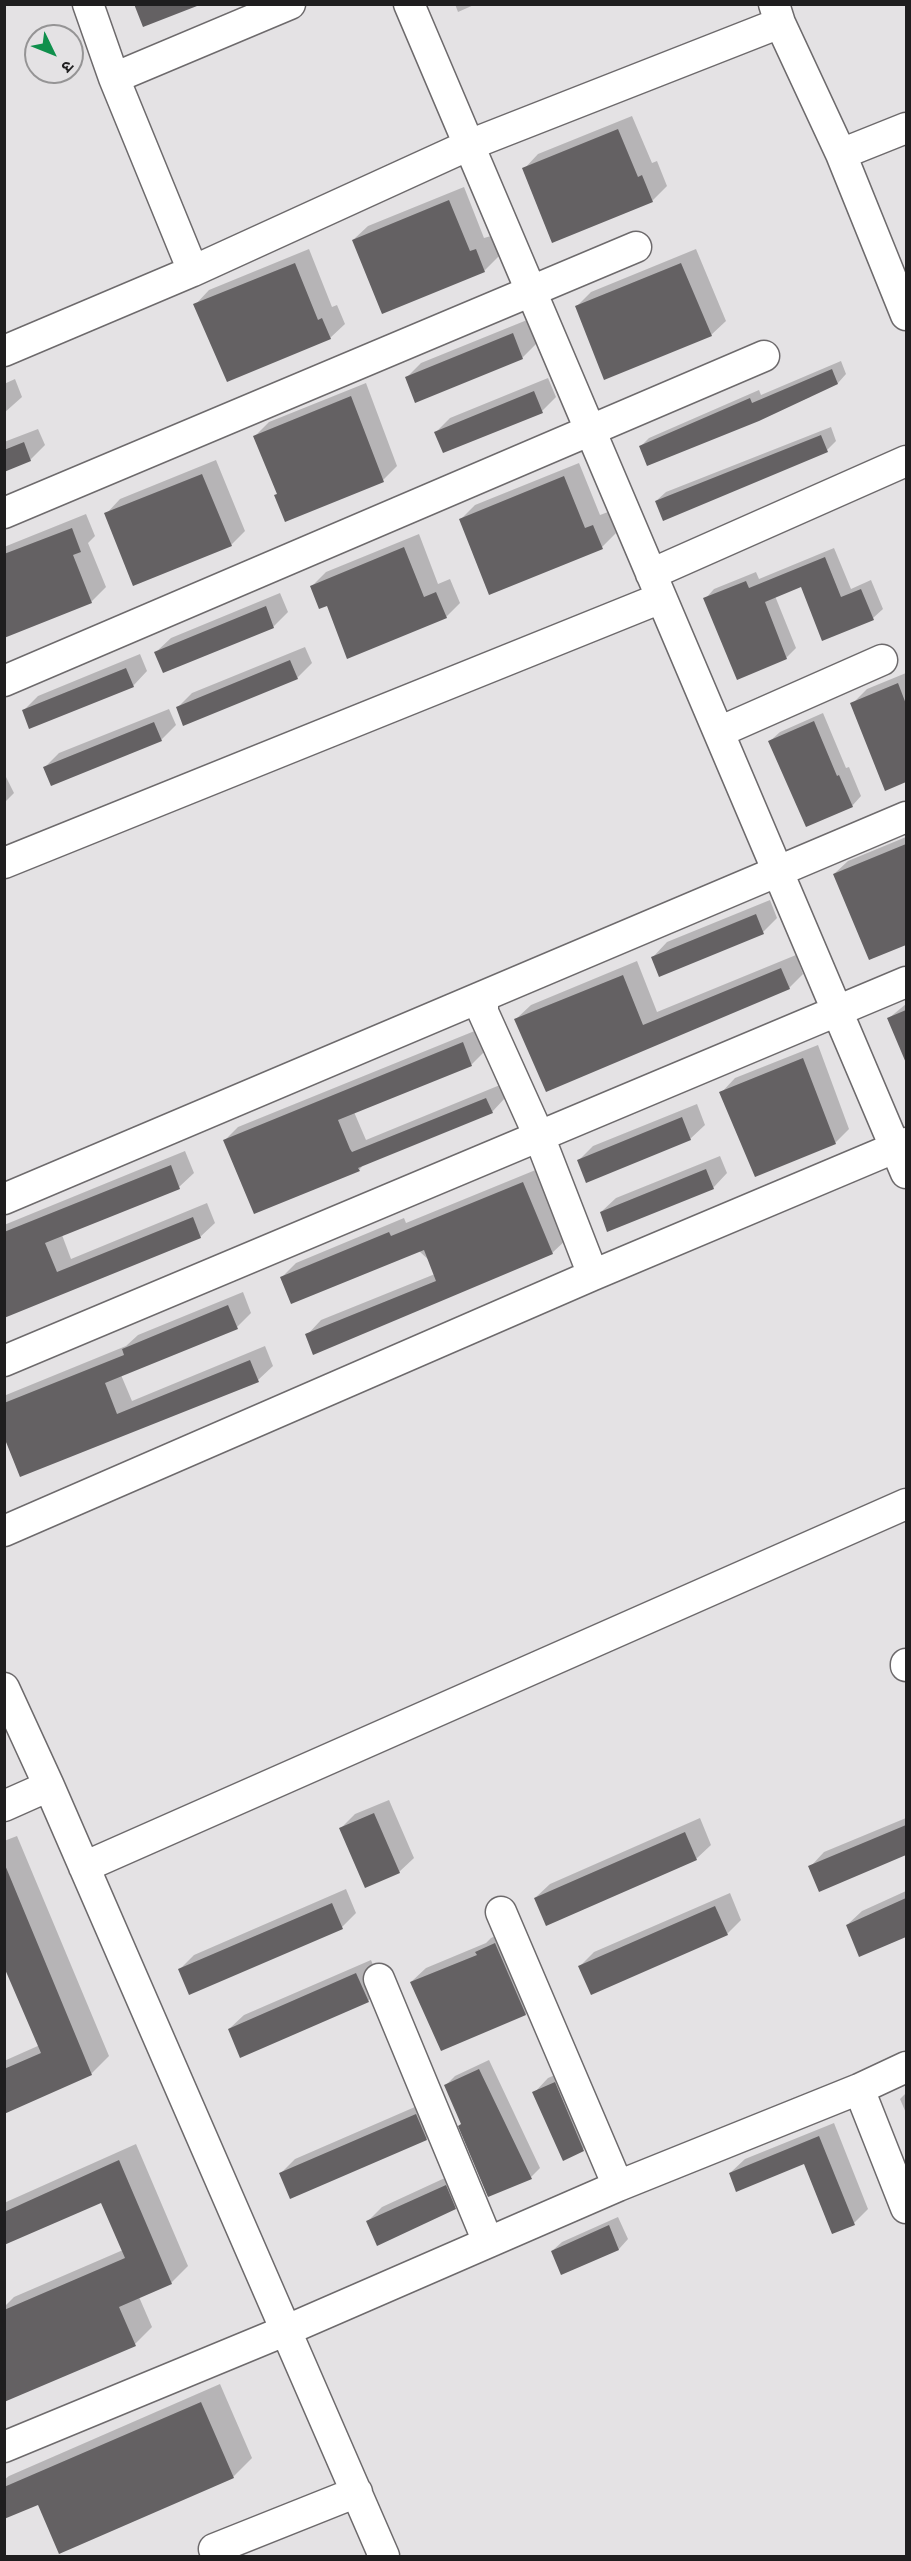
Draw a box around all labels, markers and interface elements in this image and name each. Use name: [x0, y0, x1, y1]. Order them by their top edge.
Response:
north arrow: [24, 24, 84, 84]
text: उ: [55, 55, 77, 76]

